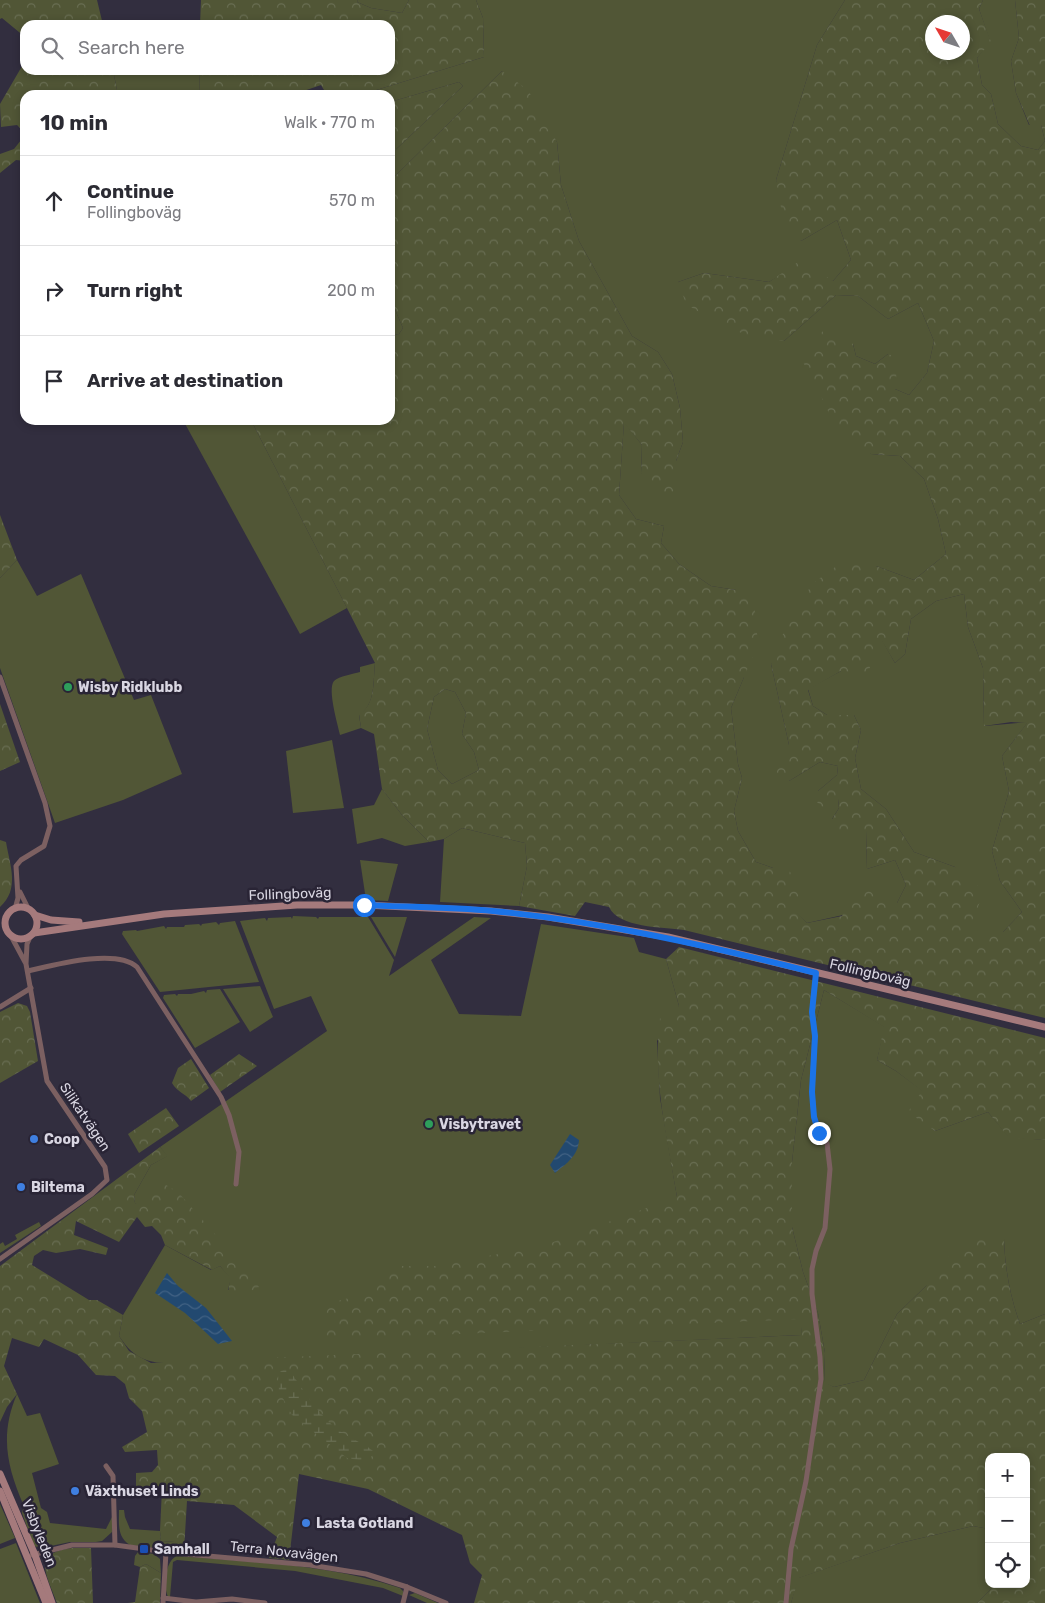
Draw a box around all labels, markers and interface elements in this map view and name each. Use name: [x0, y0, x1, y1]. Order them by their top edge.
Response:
north arrow: [925, 15, 970, 60]
search box: [20, 20, 395, 75]
icon: search: [38, 34, 66, 62]
text: Search here: [78, 36, 185, 59]
text: 10 min: [40, 110, 108, 135]
text: Walk · 770 m: [284, 113, 375, 132]
text: Continue: [87, 180, 174, 203]
icon: ahead: [40, 187, 68, 215]
text: 570 m: [329, 191, 375, 210]
text: Follingboväg: [87, 203, 182, 222]
icon: right: [40, 277, 68, 305]
text: Turn right: [87, 279, 182, 302]
text: 200 m: [327, 281, 375, 300]
icon: arrive: [40, 367, 68, 395]
text: Arrive at destination: [87, 369, 283, 392]
place label: Wisby Ridklubb: [78, 679, 182, 696]
marker: Wisby Ridklubb: [62, 681, 74, 693]
street label: Follingboväg: [248, 884, 332, 904]
route start: [353, 894, 376, 917]
street label: Follingboväg: [828, 955, 912, 991]
street label: Silikatvägen: [56, 1079, 114, 1155]
place label: Visbytravet: [439, 1116, 521, 1133]
marker: Visbytravet: [423, 1118, 435, 1130]
route end: [808, 1122, 831, 1145]
place label: Coop: [44, 1131, 80, 1148]
marker: Coop: [28, 1133, 40, 1145]
place label: Biltema: [31, 1179, 85, 1196]
marker: Biltema: [15, 1181, 27, 1193]
map controls: [985, 1453, 1030, 1588]
button: +: [985, 1453, 1030, 1498]
place label: Växthuset Linds: [85, 1483, 199, 1500]
marker: Växthuset Linds: [69, 1485, 81, 1497]
street label: Visbyleden: [18, 1497, 60, 1569]
button: −: [985, 1498, 1030, 1543]
place label: Lasta Gotland: [316, 1515, 414, 1532]
marker: Lasta Gotland: [300, 1517, 312, 1529]
street label: Terra Novavägen: [229, 1538, 339, 1566]
place label: Samhall: [154, 1541, 210, 1558]
marker: Samhall: [138, 1543, 150, 1555]
button: locate: [985, 1543, 1030, 1588]

